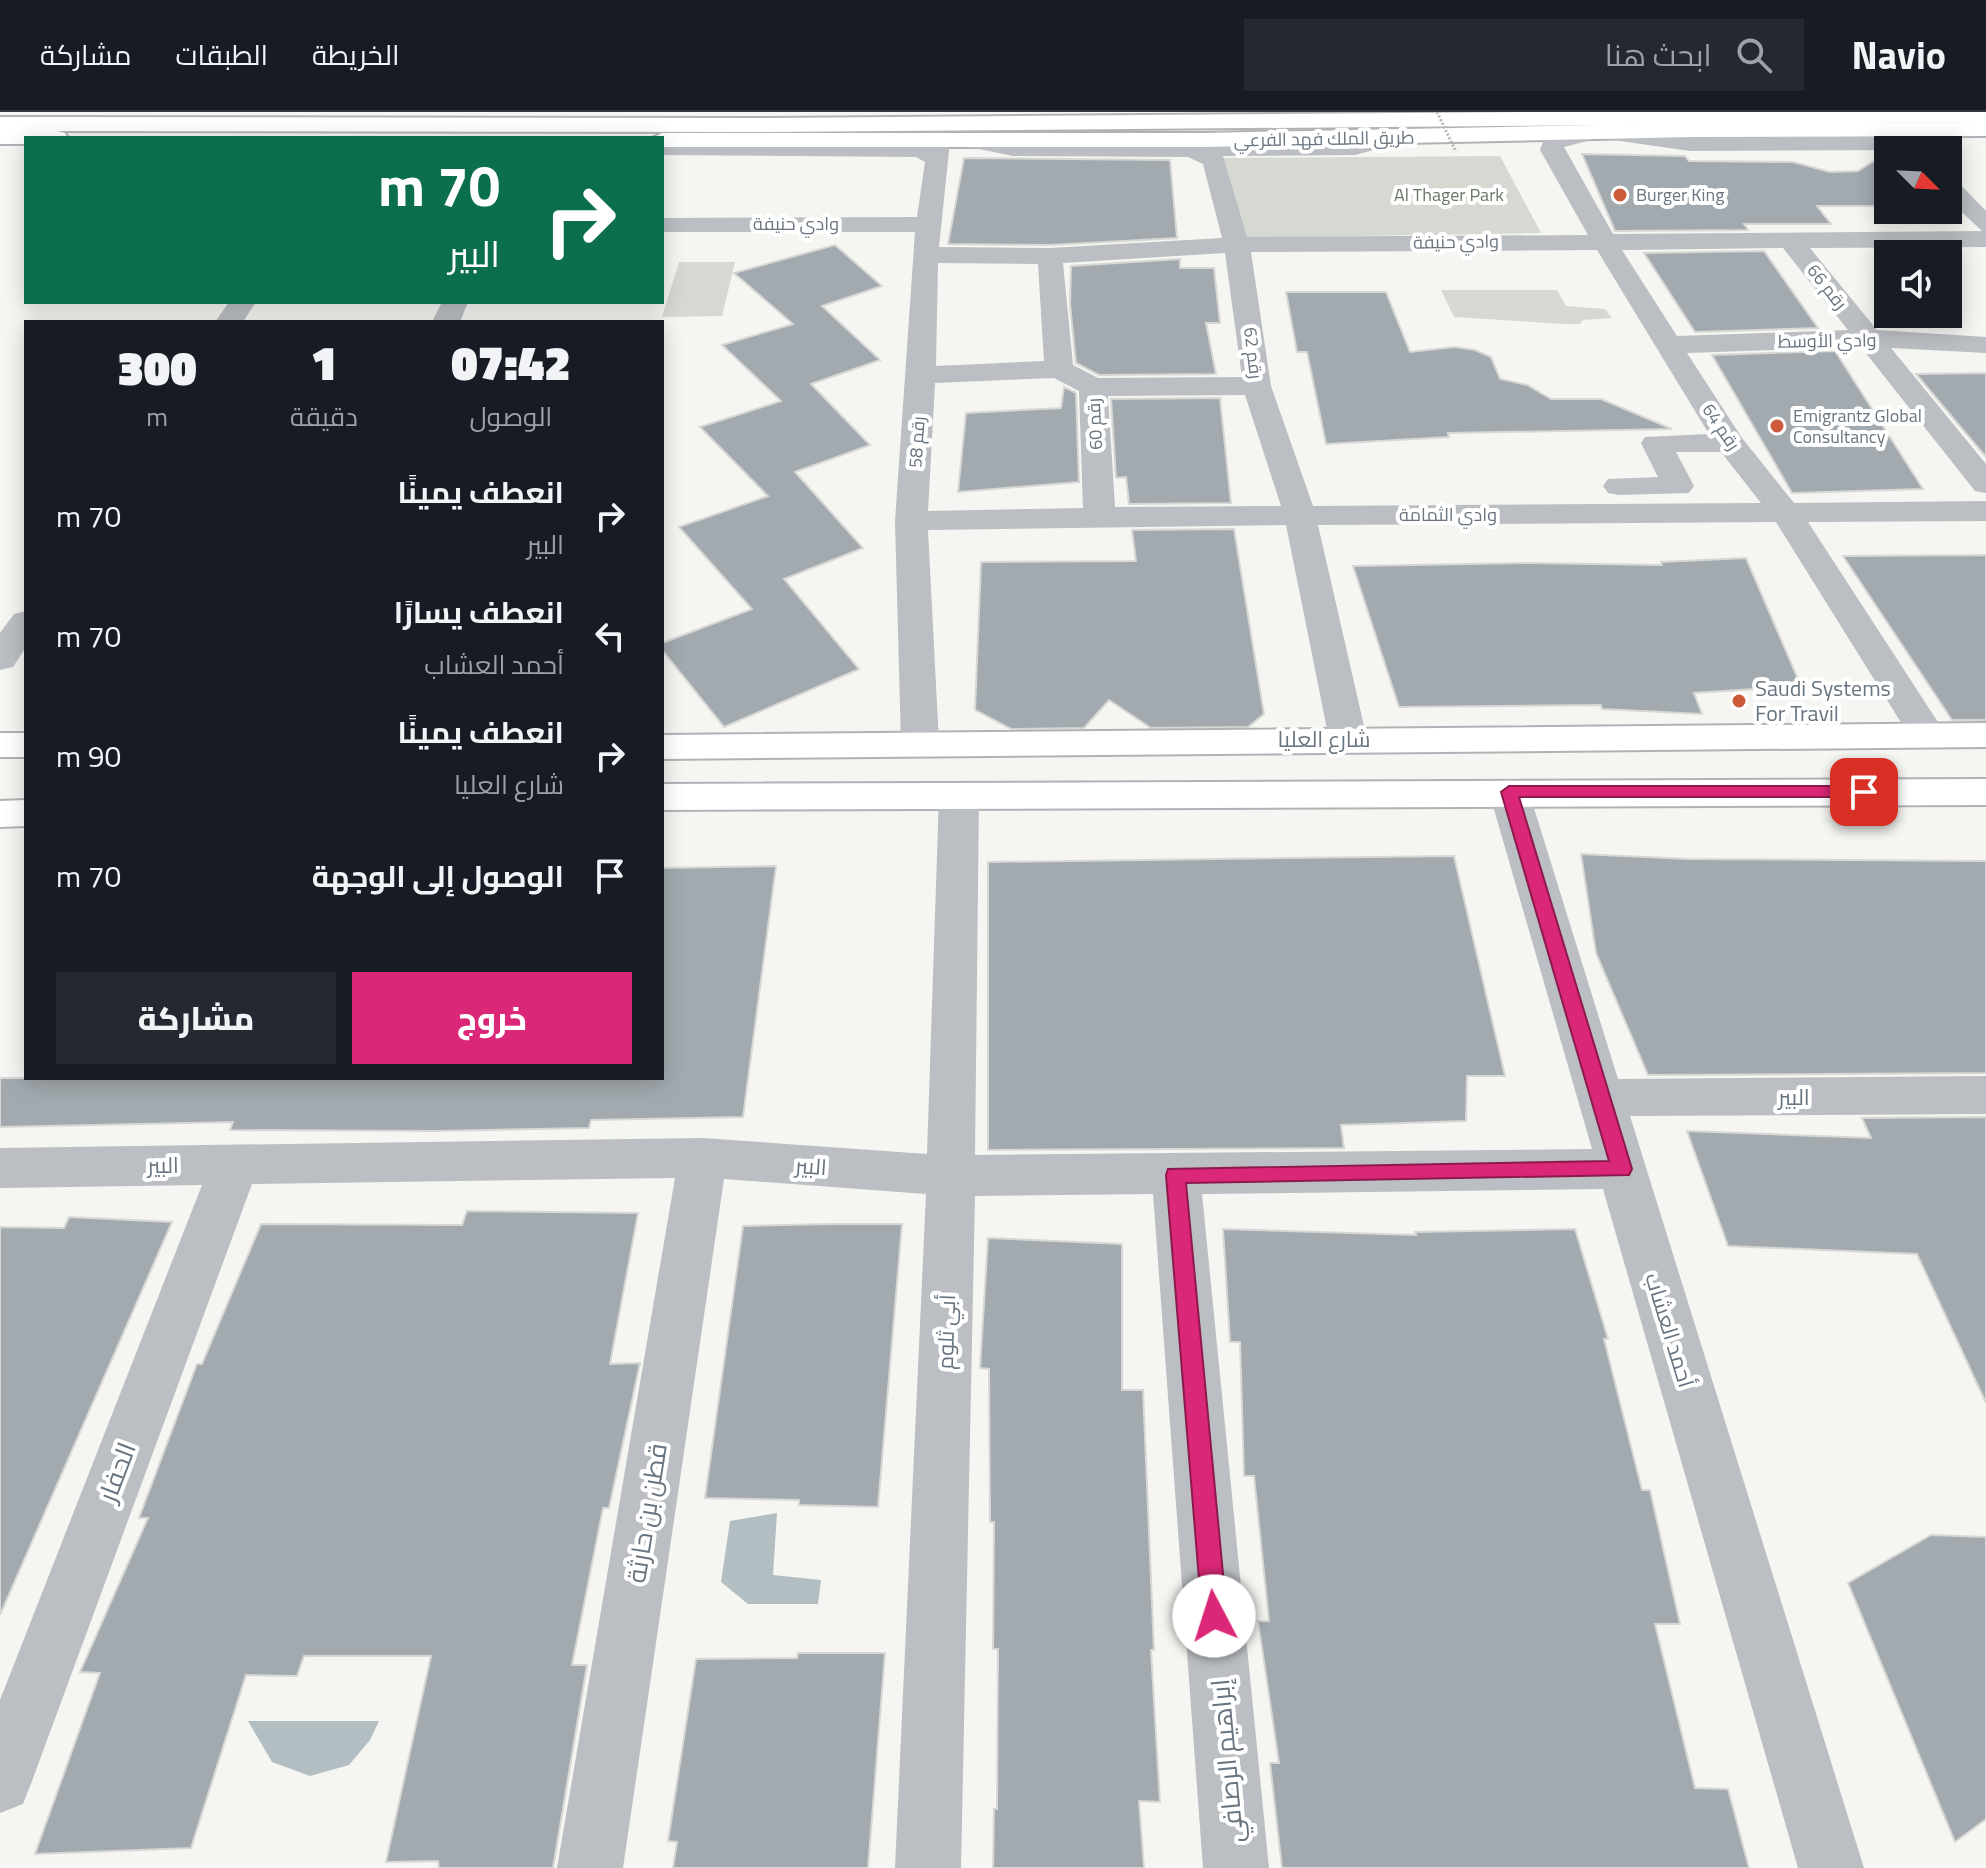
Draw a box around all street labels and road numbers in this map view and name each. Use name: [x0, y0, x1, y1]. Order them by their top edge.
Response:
street label: طريق الملك فهد الفرعي: [1233, 123, 1415, 155]
street label: وادي حنيفة: [753, 210, 839, 238]
street label: وادي حنيفة: [1413, 227, 1499, 257]
street label: رقم 66: [1801, 258, 1854, 315]
street label: رقم 62: [1237, 326, 1270, 380]
street label: وادي الأوسط: [1777, 326, 1877, 356]
street label: رقم 60: [1080, 398, 1109, 451]
street label: رقم 64: [1696, 398, 1747, 456]
street label: رقم 58: [901, 415, 932, 469]
street label: وادي الثمامة: [1399, 501, 1497, 529]
street label: شارع العليا: [1277, 722, 1371, 756]
street label: البير: [1776, 1080, 1810, 1114]
street label: البير: [145, 1148, 179, 1182]
street label: البير: [792, 1148, 828, 1184]
street label: أحمد العشاب: [1636, 1268, 1704, 1392]
street label: أبي ثلوم: [928, 1294, 964, 1370]
street label: الحفار: [87, 1436, 146, 1509]
street label: قطن بن حارثة: [616, 1440, 677, 1586]
street label: إبراهيم الرصافي: [1200, 1677, 1255, 1845]

